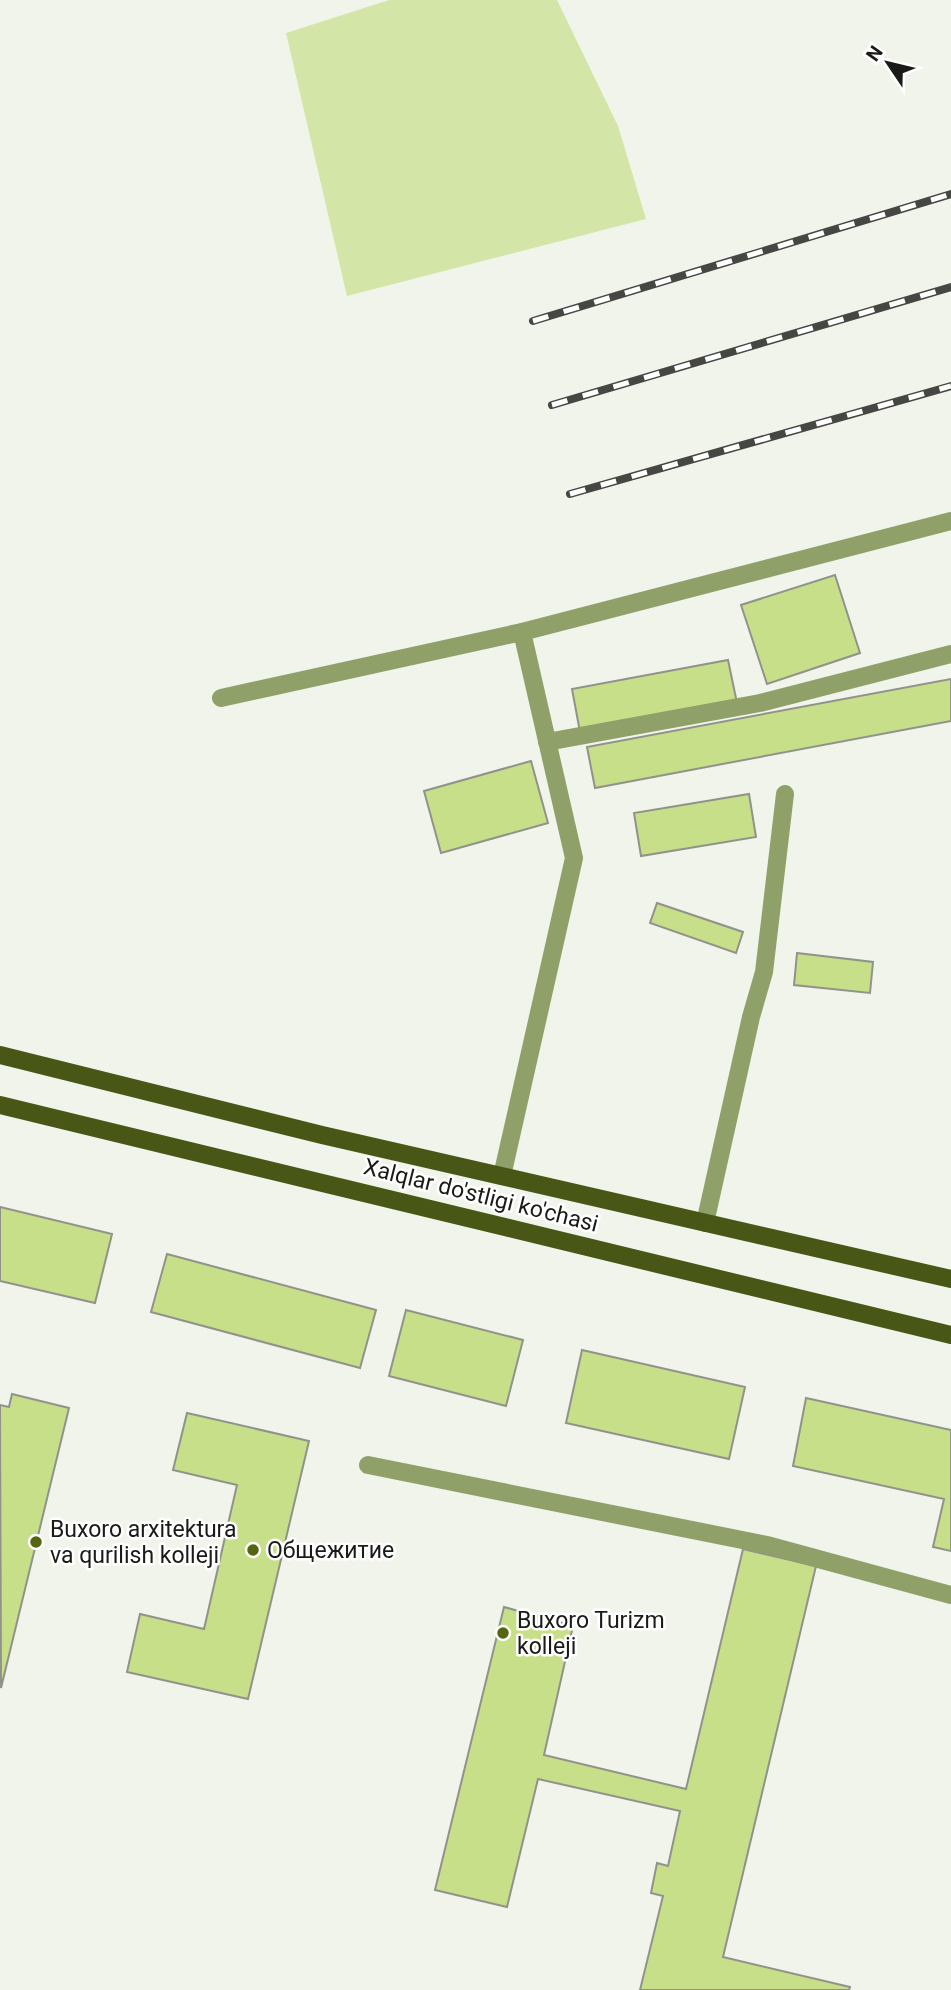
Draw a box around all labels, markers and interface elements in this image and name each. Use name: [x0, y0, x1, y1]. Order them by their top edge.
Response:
north arrow: [853, 28, 923, 98]
text: N: [861, 41, 888, 66]
street label: Xalqlar do'stligi ko'chasi: [361, 1153, 601, 1238]
place label: Buxoro arxitektura va qurilish kolleji: [50, 1516, 236, 1569]
marker: Buxoro arxitektura va qurilish kolleji: [28, 1534, 44, 1550]
place label: Общежитие: [267, 1537, 394, 1564]
marker: Общежитие: [245, 1542, 261, 1558]
place label: Buxoro Turizm kolleji: [517, 1607, 665, 1660]
marker: Buxoro Turizm kolleji: [495, 1625, 511, 1641]

